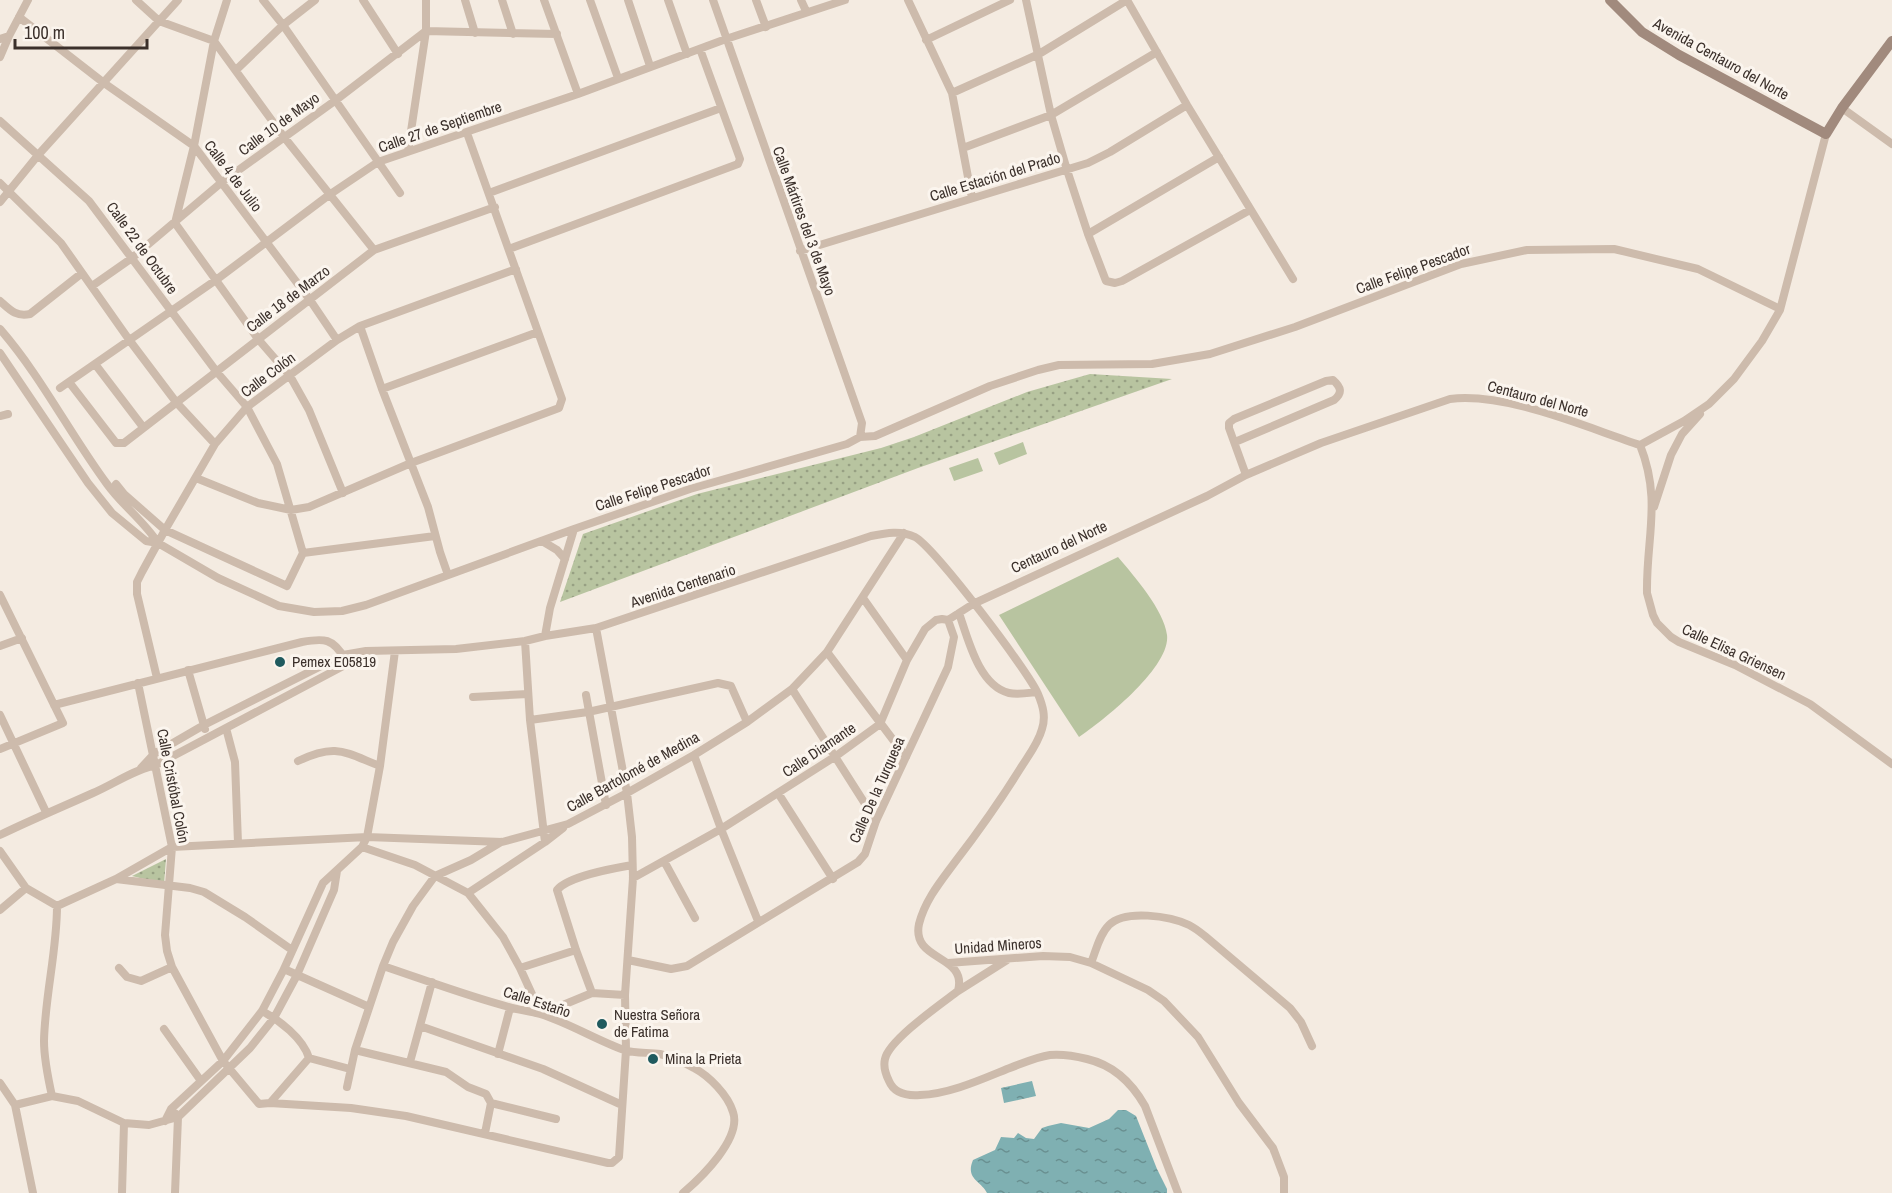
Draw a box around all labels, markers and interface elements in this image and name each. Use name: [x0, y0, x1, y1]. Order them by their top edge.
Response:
scale bar: [15, 12, 147, 50]
street label: Avenida Centauro del Norte: [1649, 12, 1793, 105]
text: 100 m: [24, 20, 65, 45]
street label: Calle 10 de Mayo: [234, 87, 324, 160]
street label: Calle 27 de Septiembre: [375, 96, 504, 157]
street label: Calle 4 de Julio: [200, 136, 267, 216]
street label: Calle Mártires del 3 de Mayo: [768, 143, 841, 298]
street label: Calle Estación del Prado: [927, 147, 1063, 206]
street label: Calle 22 de Octubre: [102, 197, 183, 298]
street label: Calle Felipe Pescador: [1353, 238, 1473, 299]
street label: Calle 18 de Marzo: [242, 260, 334, 337]
street label: Calle Colón: [236, 347, 299, 402]
street label: Centauro del Norte: [1485, 375, 1591, 422]
street label: Calle Felipe Pescador: [592, 459, 713, 516]
street label: Centauro del Norte: [1007, 515, 1110, 578]
street label: Avenida Centenario: [627, 559, 738, 613]
street label: Calle Elisa Griensen: [1679, 618, 1790, 685]
place label: Pemex E05819: [292, 651, 376, 672]
marker: Pemex E05819: [273, 655, 287, 669]
street label: Calle Diamante: [778, 717, 860, 782]
street label: Calle Bartolomé de Medina: [562, 726, 703, 817]
street label: Calle Cristóbal Colón: [152, 727, 195, 845]
street label: Calle De la Turquesa: [844, 733, 909, 846]
street label: Unidad Mineros: [954, 932, 1042, 959]
street label: Calle Estaño: [501, 981, 574, 1022]
place label: Nuestra Señora de Fatima: [614, 1004, 700, 1042]
marker: Nuestra Señora de Fatima: [595, 1017, 609, 1031]
place label: Mina la Prieta: [665, 1048, 742, 1069]
marker: Mina la Prieta: [646, 1052, 660, 1066]

